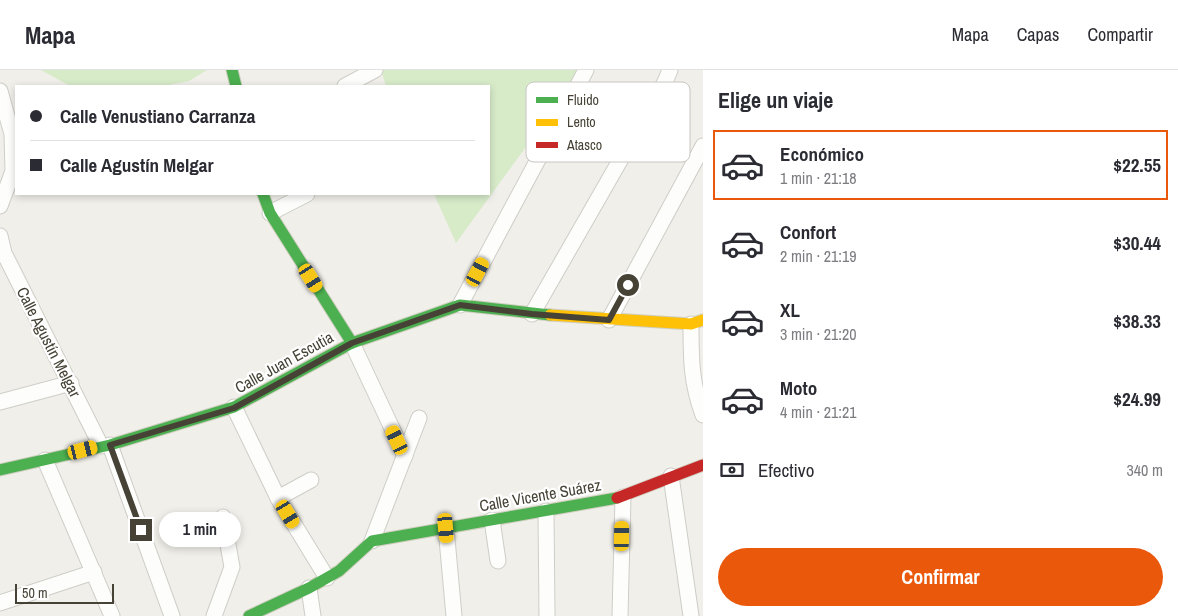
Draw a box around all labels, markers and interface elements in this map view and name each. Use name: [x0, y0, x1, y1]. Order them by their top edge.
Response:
text: Mapa: [25, 19, 75, 51]
text: Mapa: [952, 22, 989, 47]
text: Capas: [1017, 22, 1059, 47]
text: Compartir: [1087, 22, 1153, 47]
legend: [526, 82, 690, 162]
text: Elige un viaje: [718, 85, 833, 115]
text: Fluido: [567, 91, 599, 109]
text: Calle Venustiano Carranza: [60, 103, 255, 129]
text: Lento: [567, 113, 596, 131]
text: Atasco: [566, 136, 602, 154]
text: Económico: [780, 141, 864, 167]
icon: car: [720, 143, 765, 188]
text: Calle Agustín Melgar: [60, 152, 214, 178]
text: $22.55: [1113, 152, 1161, 178]
text: 1 min · 21:18: [780, 167, 857, 189]
text: Confort: [780, 219, 836, 245]
icon: car: [720, 221, 765, 266]
text: $30.44: [1113, 230, 1161, 256]
text: 2 min · 21:19: [780, 245, 857, 267]
car: [464, 255, 491, 289]
car: [296, 261, 325, 295]
route start: [617, 274, 639, 296]
street label: Calle Agustín Melgar: [12, 283, 87, 401]
text: XL: [780, 297, 800, 323]
icon: car: [720, 299, 765, 344]
text: $38.33: [1113, 308, 1161, 334]
text: 3 min · 21:20: [780, 323, 857, 345]
street label: Calle Juan Escutia: [231, 326, 338, 398]
text: Moto: [780, 375, 817, 401]
icon: car: [720, 377, 765, 422]
text: $24.99: [1113, 386, 1161, 412]
text: 4 min · 21:21: [780, 401, 857, 423]
car: [383, 423, 410, 457]
car: [66, 439, 99, 461]
icon: cash: [718, 456, 746, 484]
text: Efectivo: [758, 457, 814, 483]
text: 340 m: [1127, 459, 1163, 481]
street label: Calle Vicente Suárez: [478, 473, 603, 517]
car: [273, 497, 302, 531]
callout: 1 min: [158, 512, 241, 548]
car: [437, 512, 454, 544]
text: 1 min: [183, 518, 217, 540]
route end: [130, 519, 152, 541]
car: [614, 521, 629, 551]
button: Confirmar: [718, 548, 1163, 606]
scale bar: [15, 581, 114, 604]
text: 50 m: [22, 584, 48, 602]

